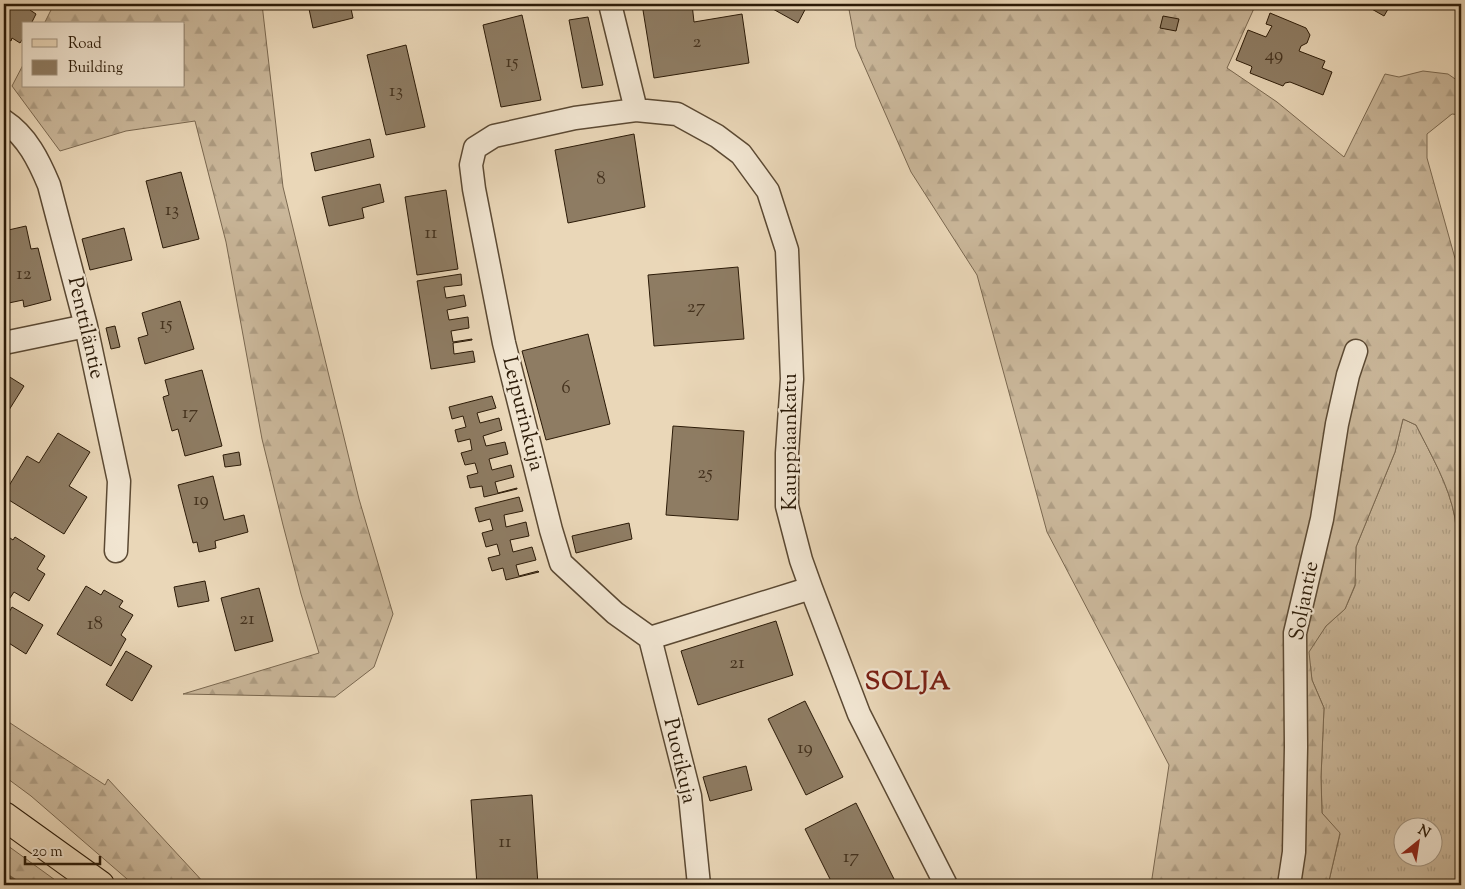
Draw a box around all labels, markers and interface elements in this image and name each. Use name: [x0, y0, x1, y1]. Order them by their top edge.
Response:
legend: [22, 22, 185, 88]
house number: 2: [693, 29, 702, 56]
text: Road: [68, 34, 102, 55]
house number: 49: [1265, 42, 1283, 69]
house number: 15: [506, 49, 519, 76]
text: Building: [68, 58, 123, 79]
house number: 13: [389, 78, 403, 105]
house number: 8: [596, 166, 606, 193]
house number: 13: [165, 197, 179, 224]
house number: 11: [425, 220, 438, 247]
house number: 12: [16, 261, 32, 288]
street label: Penttiläntie: [59, 274, 111, 382]
house number: 27: [687, 294, 706, 321]
house number: 15: [160, 311, 173, 338]
street label: Leipurinkuja: [493, 354, 551, 475]
street label: Kauppiaankatu: [776, 373, 806, 511]
house number: 6: [561, 375, 571, 402]
house number: 17: [182, 400, 198, 427]
house number: 25: [697, 460, 713, 487]
house number: 19: [193, 487, 209, 514]
street label: Soljantie: [1283, 559, 1327, 643]
house number: 21: [239, 606, 255, 633]
house number: 18: [87, 611, 103, 638]
house number: 21: [729, 650, 745, 677]
district label: SOLJA: [865, 664, 951, 701]
street label: Puotikuja: [655, 715, 703, 807]
house number: 19: [797, 735, 813, 762]
north arrow: [1392, 816, 1442, 866]
text: N: [1414, 821, 1433, 844]
house number: 11: [499, 829, 512, 856]
scale bar: [25, 834, 100, 866]
text: 20 m: [32, 842, 63, 863]
house number: 17: [843, 844, 859, 871]

